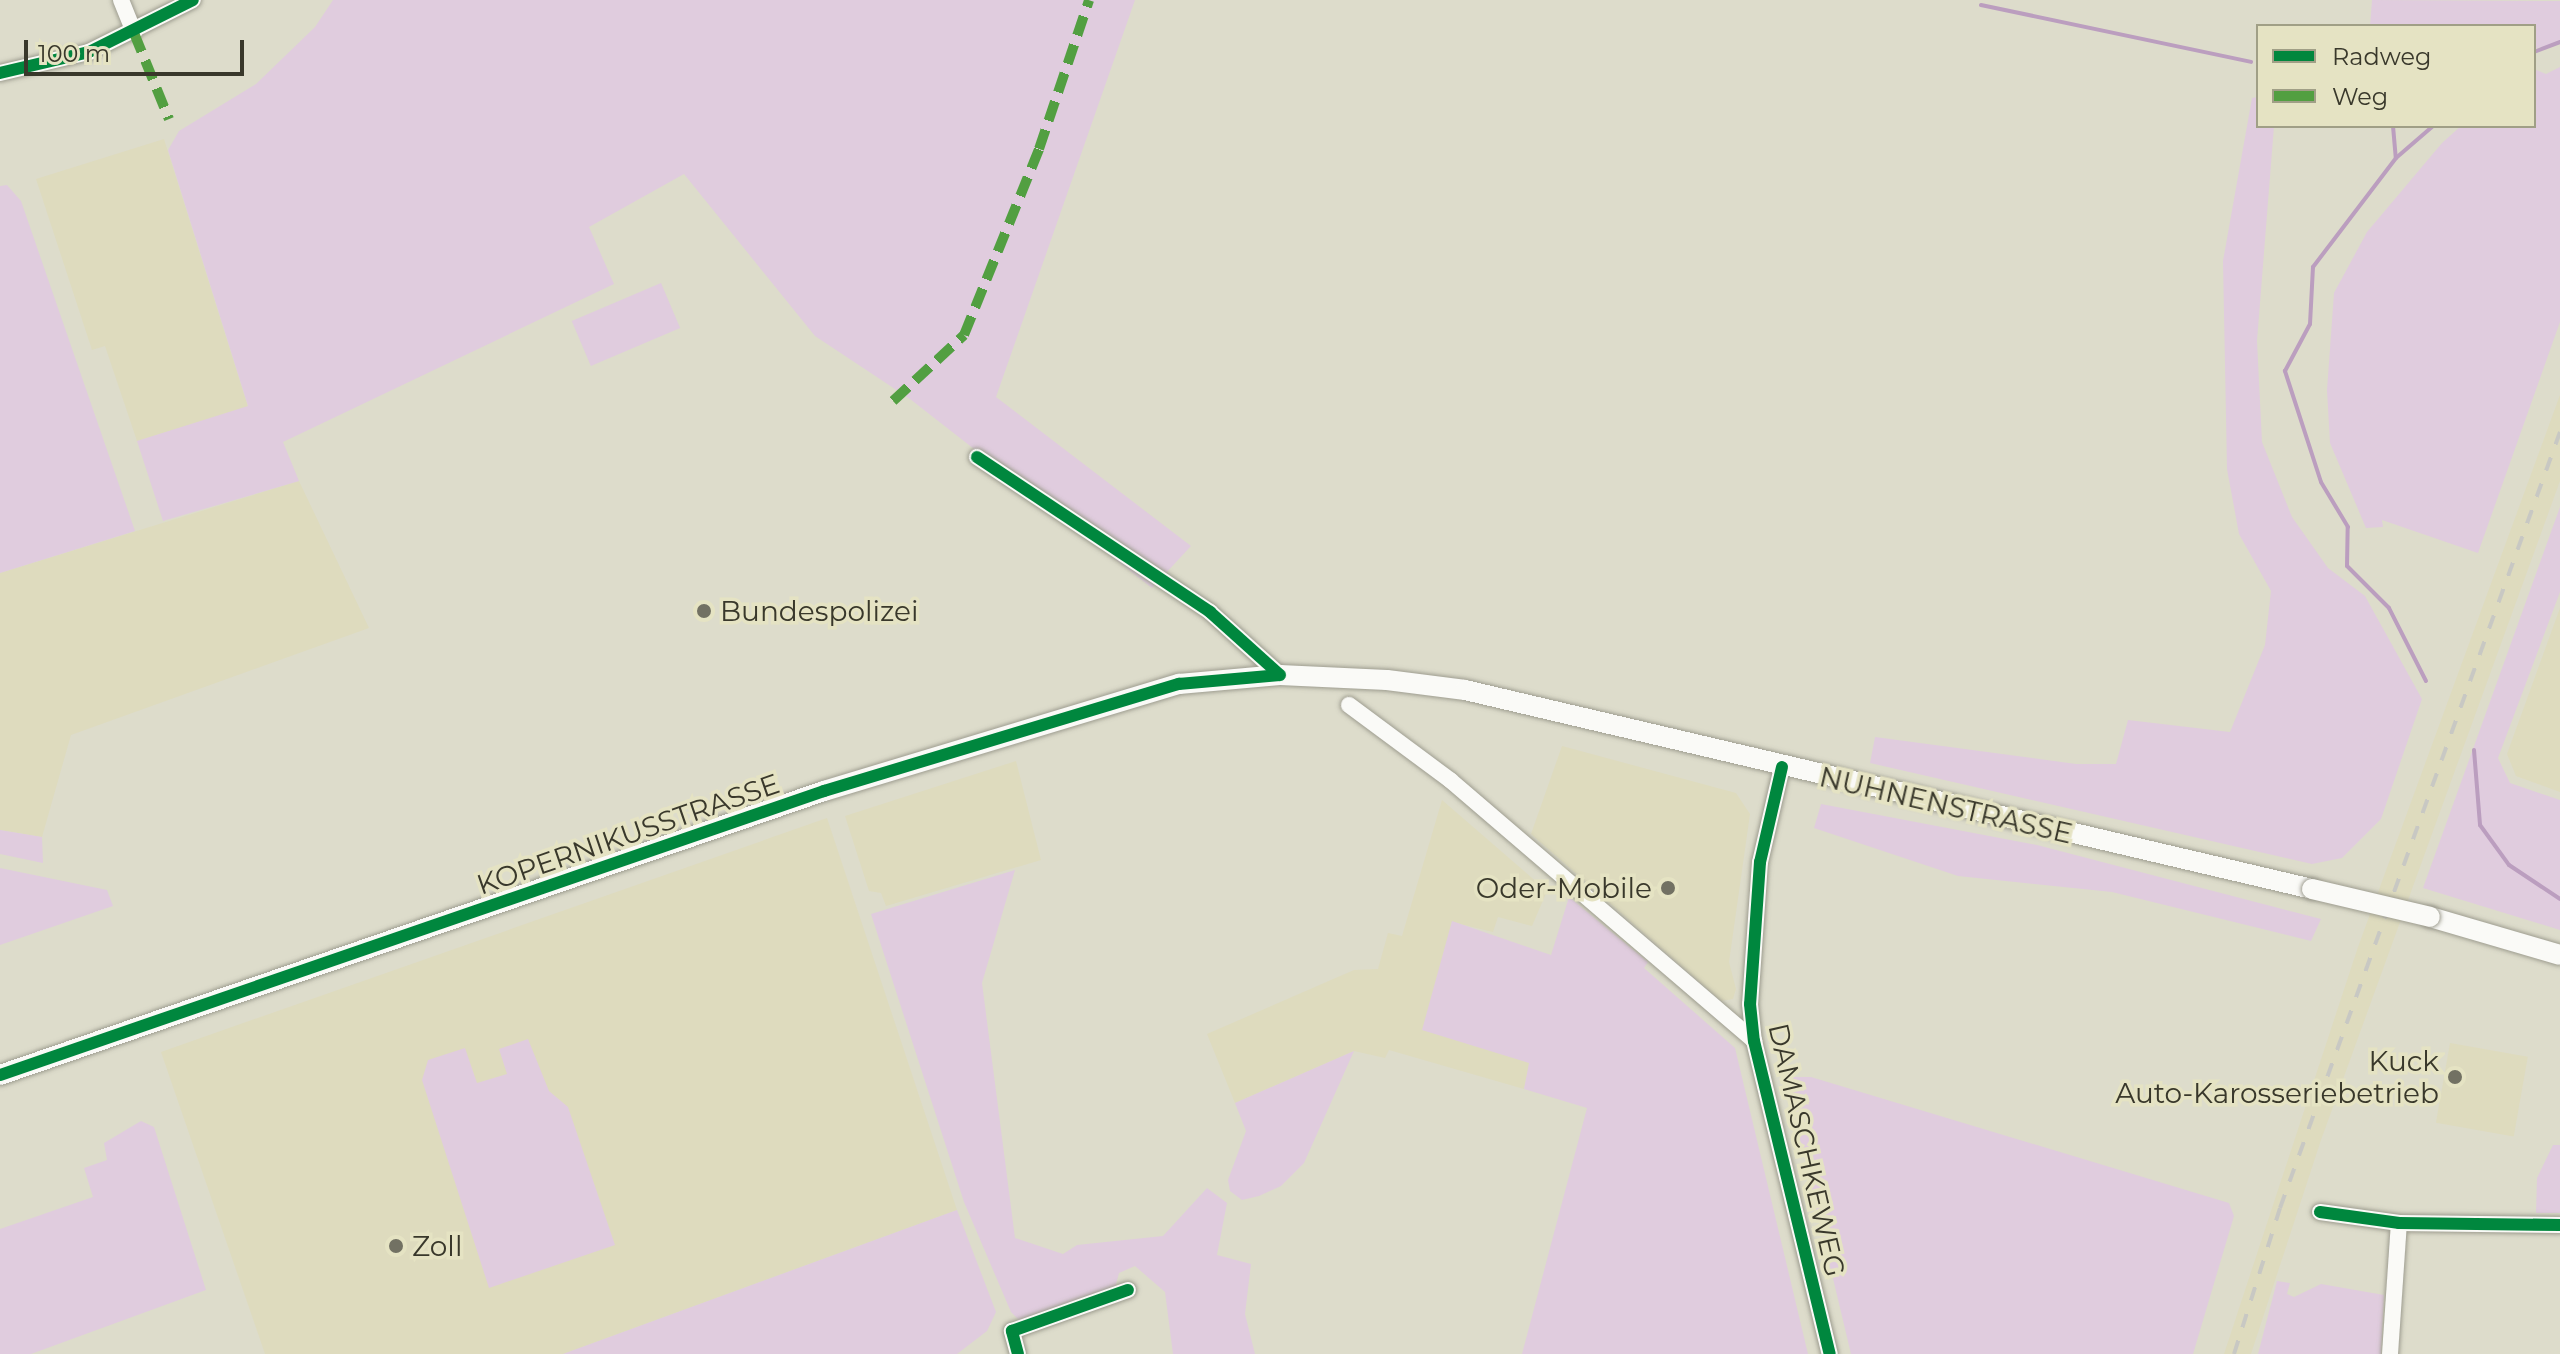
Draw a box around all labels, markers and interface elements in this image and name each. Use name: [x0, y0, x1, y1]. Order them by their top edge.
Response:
scale bar: [28, 24, 248, 74]
legend: [2256, 24, 2536, 128]
text: 100 m: [38, 39, 110, 68]
text: Radweg: [2332, 42, 2431, 71]
text: Weg: [2332, 82, 2388, 111]
place label: Bundespolizei: [720, 594, 919, 628]
marker: Bundespolizei: [695, 602, 713, 620]
street label: NUHNENSTRASSE: [1816, 760, 2076, 850]
street label: KOPERNIKUSSTRASSE: [472, 766, 784, 902]
place label: Oder-Mobile: [1476, 871, 1652, 905]
marker: Oder-Mobile: [1659, 879, 1677, 897]
street label: DAMASCHKEWEG: [1762, 1020, 1852, 1280]
place label: Kuck Auto-Karosseriebetrieb: [2115, 1044, 2439, 1110]
marker: Kuck Auto-Karosseriebetrieb: [2446, 1068, 2464, 1086]
place label: Zoll: [412, 1229, 462, 1263]
marker: Zoll: [387, 1237, 405, 1255]

